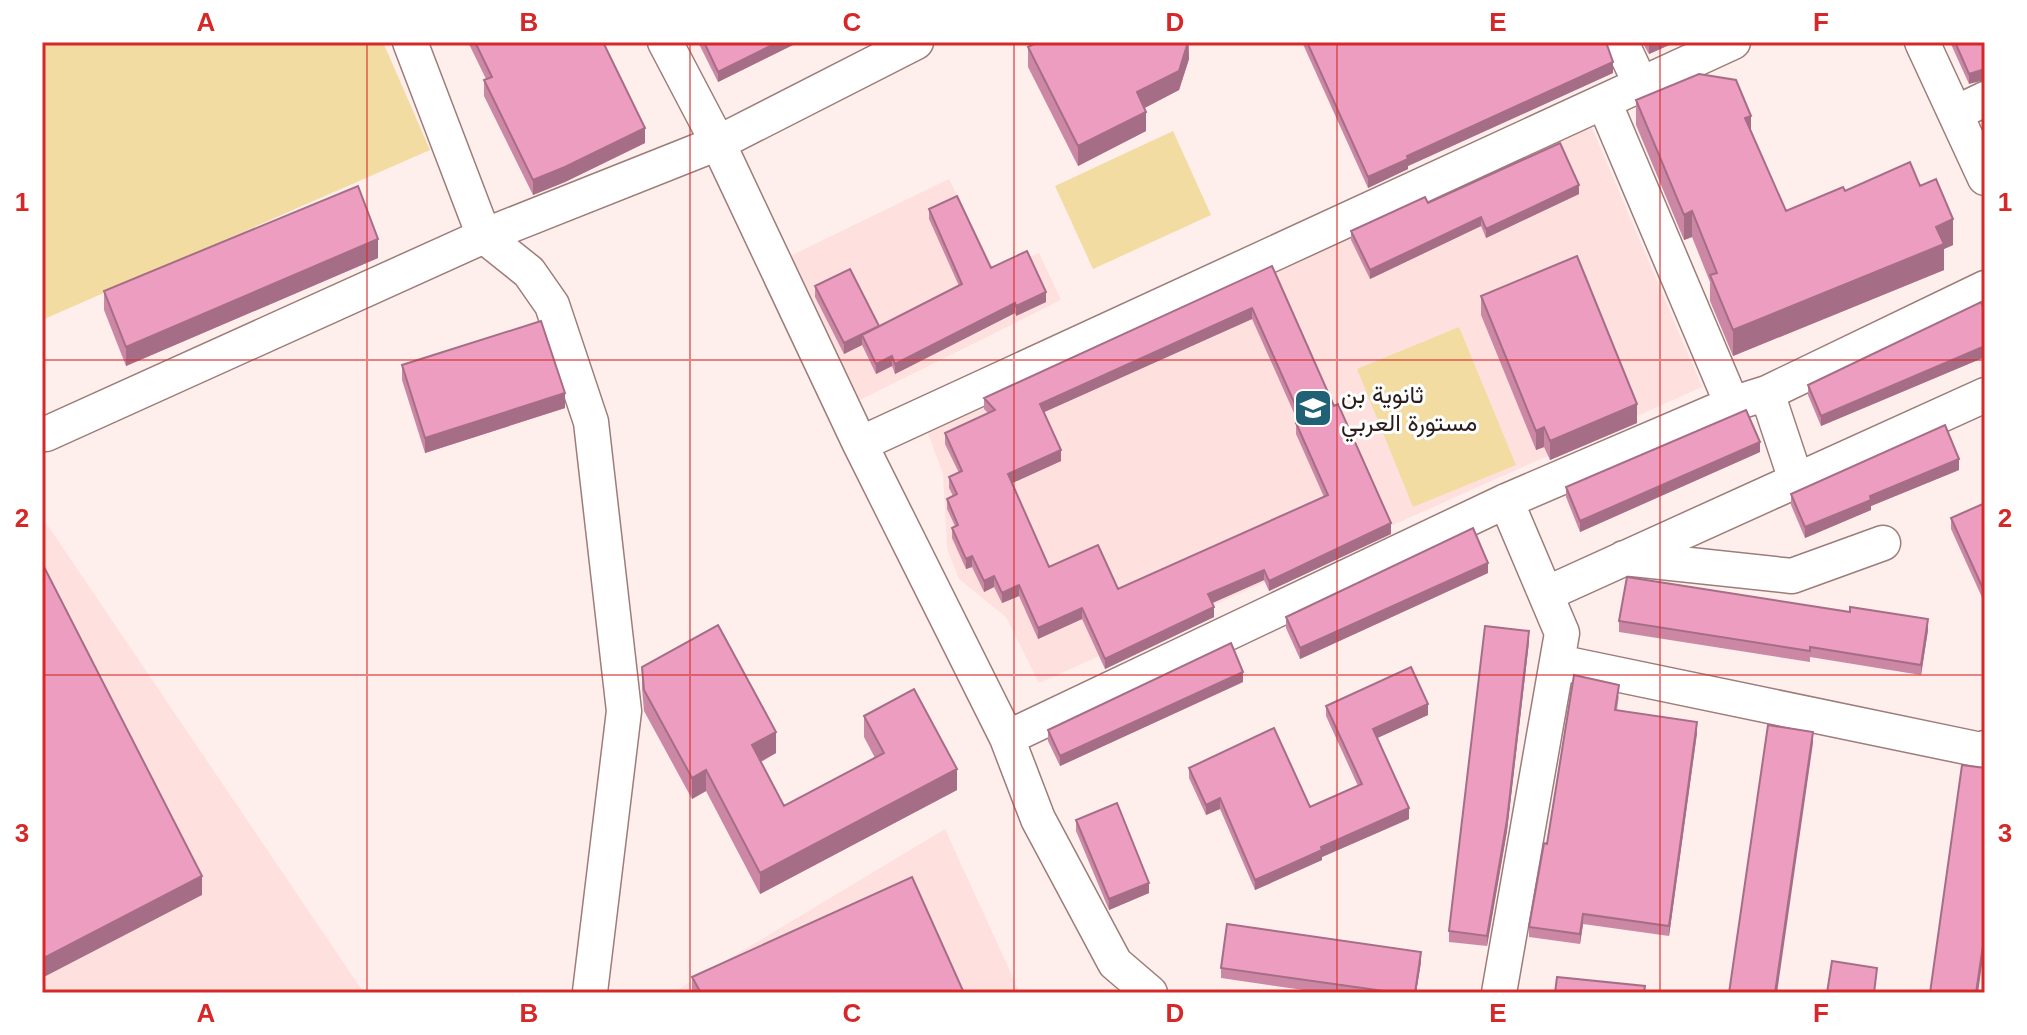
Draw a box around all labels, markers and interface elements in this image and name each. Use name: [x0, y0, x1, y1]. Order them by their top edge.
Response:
text: A: [197, 7, 216, 37]
text: B: [520, 7, 538, 37]
text: C: [843, 7, 862, 37]
text: D: [1166, 7, 1184, 37]
text: E: [1489, 7, 1507, 37]
text: F: [1813, 7, 1829, 37]
text: 1: [15, 187, 29, 217]
text: 1: [1998, 187, 2012, 217]
place label: ثانوية بن مستورة العربي: [1341, 381, 1477, 442]
school or university icon: ثانوية بن مستورة العربي: [1292, 387, 1334, 429]
text: 2: [15, 503, 29, 533]
text: 2: [1998, 503, 2012, 533]
text: 3: [15, 818, 29, 848]
text: 3: [1998, 818, 2012, 848]
text: A: [197, 998, 216, 1028]
text: B: [520, 998, 538, 1028]
text: C: [843, 998, 862, 1028]
text: D: [1166, 998, 1184, 1028]
text: E: [1489, 998, 1507, 1028]
text: F: [1813, 998, 1829, 1028]

